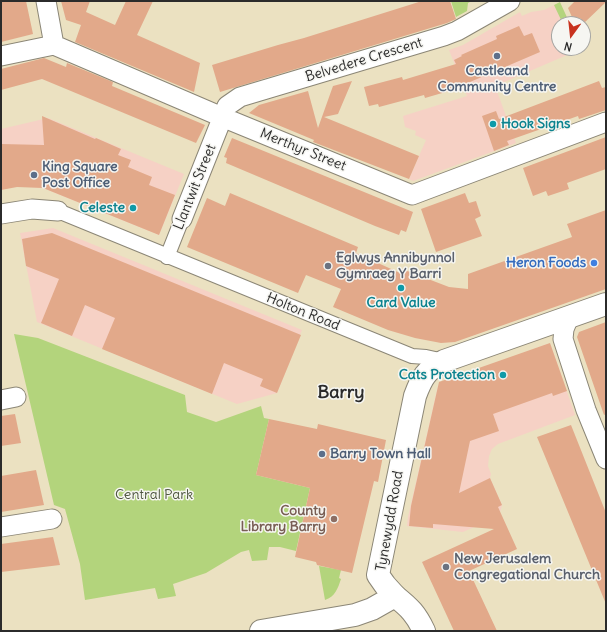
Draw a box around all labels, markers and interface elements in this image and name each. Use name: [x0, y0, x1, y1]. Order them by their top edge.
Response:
north arrow: [551, 16, 591, 56]
street label: Belvedere Crescent: [303, 34, 425, 86]
text: N: [563, 39, 574, 54]
marker: Castleand Community Centre: [492, 51, 502, 61]
place label: Castleand Community Centre: [438, 63, 556, 96]
place label: Hook Signs: [501, 116, 570, 132]
marker: Hook Signs: [488, 119, 498, 129]
street label: Merthyr Street: [257, 125, 349, 175]
street label: Llantwit Street: [170, 142, 220, 232]
place label: King Square Post Office: [42, 159, 118, 192]
marker: King Square Post Office: [29, 170, 39, 180]
place label: Celeste: [79, 200, 125, 216]
marker: Celeste: [128, 203, 138, 213]
place label: Eglwys Annibynnol Gymraeg Y Barri: [336, 250, 455, 282]
place label: Heron Foods: [506, 255, 586, 271]
marker: Heron Foods: [589, 258, 599, 268]
marker: Eglwys Annibynnol Gymraeg Y Barri: [323, 261, 333, 271]
marker: Card Value: [396, 283, 406, 293]
street label: Holton Road: [264, 290, 342, 334]
place label: Card Value: [366, 295, 436, 311]
place label: Cats Protection: [399, 367, 495, 383]
marker: Cats Protection: [498, 370, 508, 380]
district label: Barry: [318, 382, 364, 404]
place label: Barry Town Hall: [330, 446, 431, 462]
marker: Barry Town Hall: [317, 449, 327, 459]
street label: Tynewydd Road: [373, 470, 407, 572]
park label: Central Park: [115, 487, 193, 503]
place label: County Library Barry: [240, 503, 326, 536]
marker: County Library Barry: [329, 514, 339, 524]
place label: New Jerusalem Congregational Church: [454, 551, 600, 584]
marker: New Jerusalem Congregational Church: [441, 562, 451, 572]

